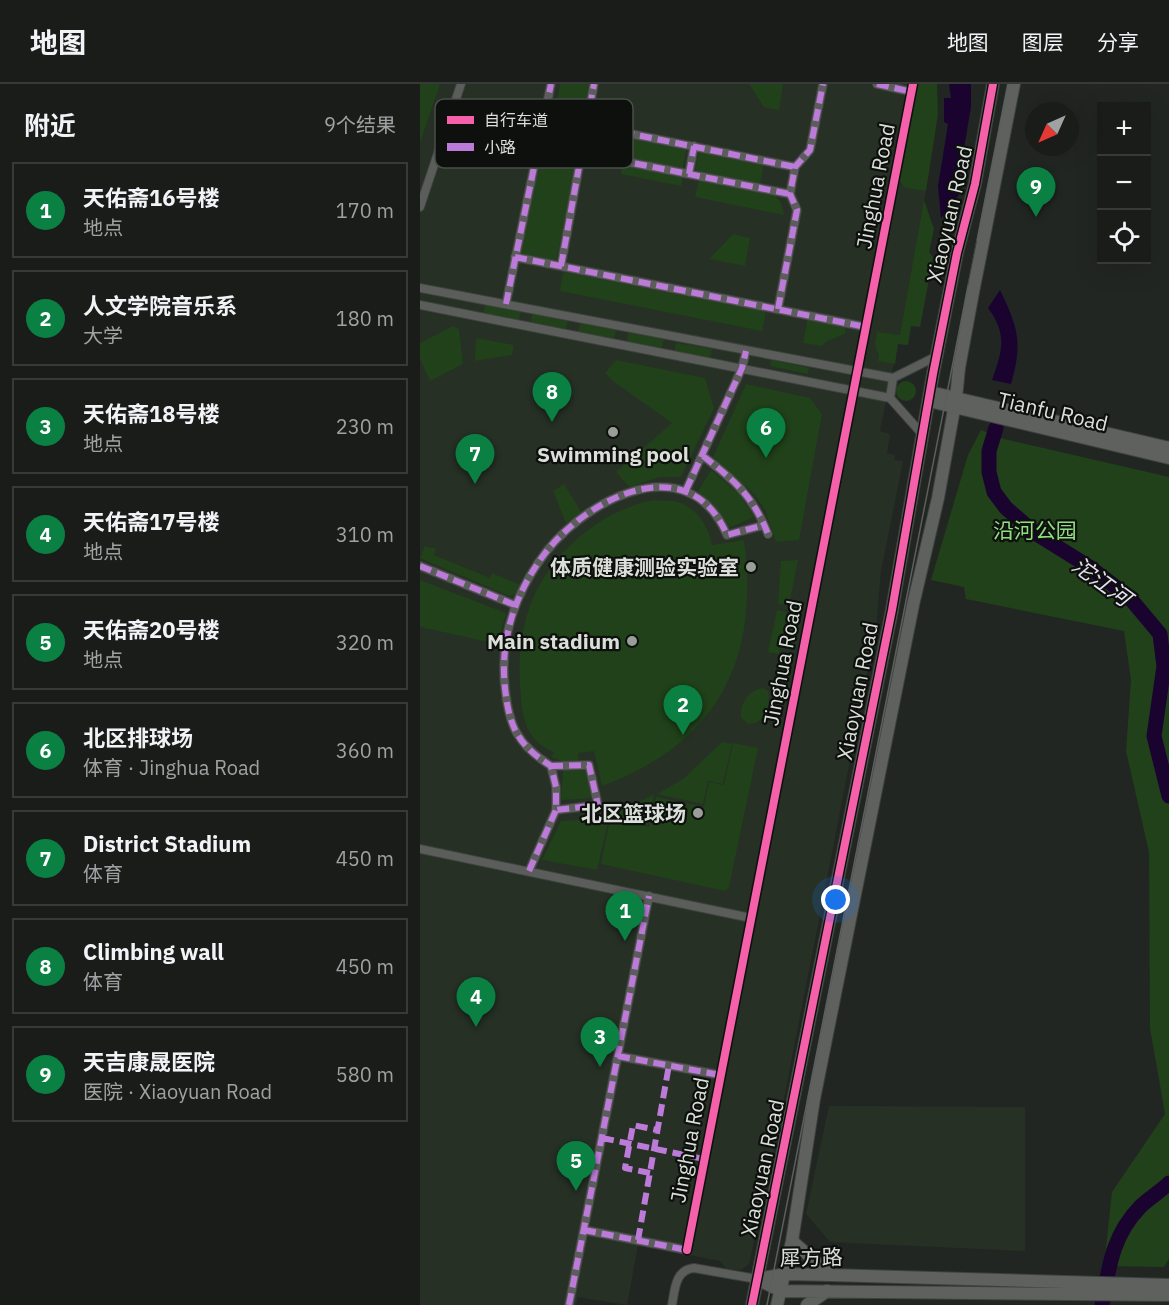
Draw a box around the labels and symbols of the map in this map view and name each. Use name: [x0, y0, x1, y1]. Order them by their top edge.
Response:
legend: [435, 99, 633, 168]
north arrow: [1025, 102, 1079, 156]
text: 自行车道: [484, 110, 548, 130]
street label: Jinghua Road: [849, 121, 901, 251]
text: 小路: [484, 137, 516, 157]
street label: Xiaoyuan Road: [920, 143, 978, 285]
pin: 9: [1016, 168, 1056, 217]
pin: 8: [532, 372, 572, 422]
street label: Tianfu Road: [995, 385, 1111, 437]
pin: 6: [746, 408, 786, 458]
marker: Swimming pool: [606, 425, 620, 439]
pin: 7: [456, 434, 494, 484]
place label: Swimming pool: [537, 440, 689, 468]
park label: 沿河公园: [993, 516, 1077, 544]
water label: 沱江河: [1067, 550, 1140, 614]
place label: 体质健康测验实验室: [550, 553, 739, 581]
marker: 体质健康测验实验室: [744, 560, 758, 574]
street label: Jinghua Road: [756, 598, 808, 728]
street label: Xiaoyuan Road: [830, 620, 884, 762]
place label: Main stadium: [487, 627, 620, 655]
marker: Main stadium: [625, 634, 639, 648]
pin: 2: [664, 686, 702, 735]
place label: 北区篮球场: [581, 799, 686, 827]
marker: 北区篮球场: [691, 806, 705, 820]
your location: [821, 885, 850, 914]
pin: 1: [606, 892, 644, 941]
pin: 4: [456, 978, 496, 1027]
pin: 3: [580, 1018, 620, 1067]
street label: Jinghua Road: [663, 1075, 715, 1205]
street label: Xiaoyuan Road: [734, 1097, 790, 1239]
pin: 5: [556, 1142, 596, 1191]
street label: 犀方路: [779, 1242, 843, 1272]

